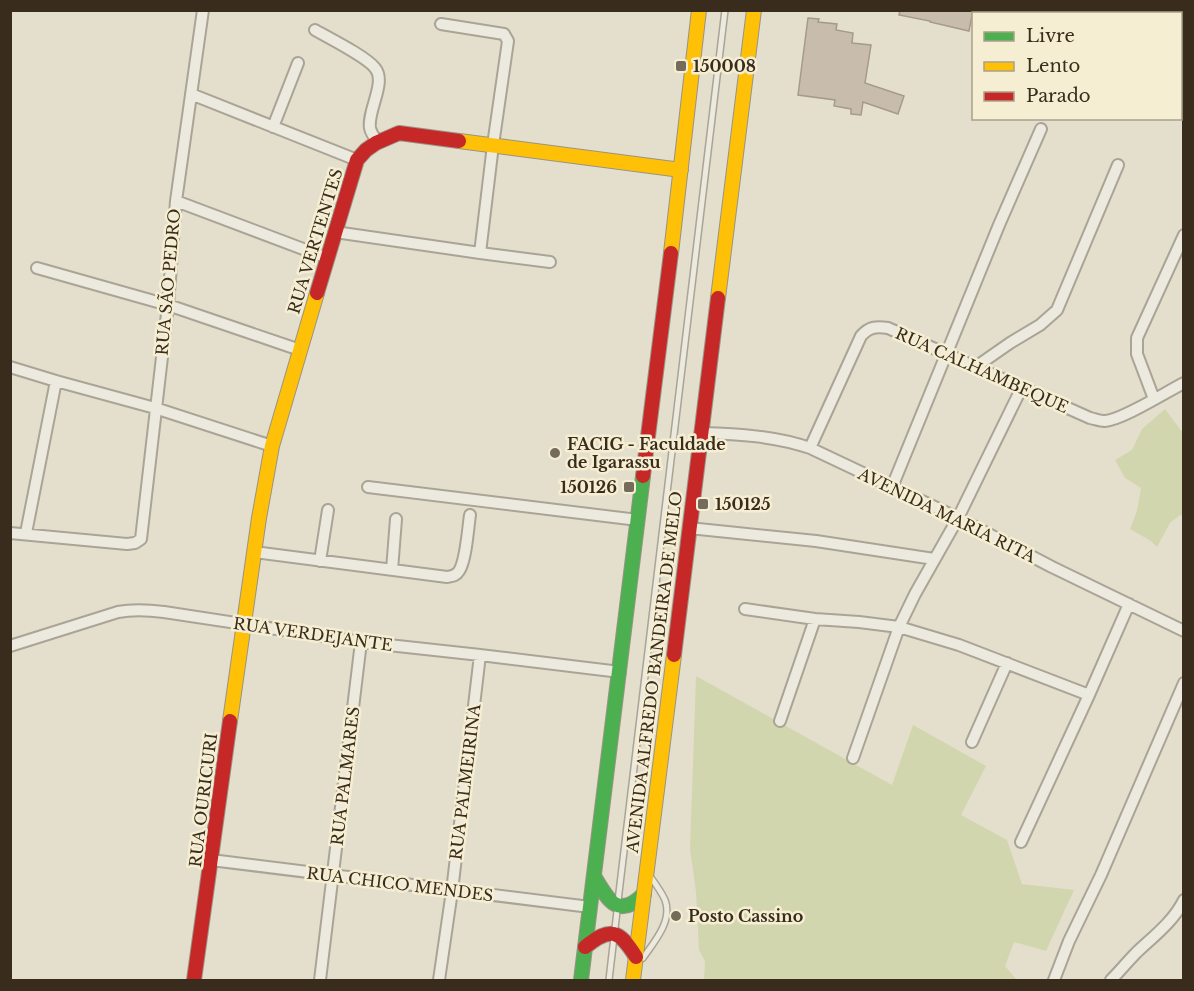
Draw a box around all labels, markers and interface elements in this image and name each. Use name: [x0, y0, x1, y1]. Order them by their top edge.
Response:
legend: [972, 12, 1182, 120]
text: Livre: [1026, 25, 1075, 47]
text: Lento: [1026, 55, 1080, 77]
place label: 150008: [693, 56, 756, 76]
marker: 150008: [674, 59, 688, 73]
text: Parado: [1026, 85, 1091, 107]
street label: RUA VERTENTES: [283, 166, 347, 316]
street label: RUA SÃO PEDRO: [151, 208, 184, 356]
street label: RUA CALHAMBEQUE: [892, 323, 1072, 417]
place label: FACIG - Faculdade de Igarassu: [567, 434, 726, 472]
marker: FACIG - Faculdade de Igarassu: [548, 446, 562, 460]
street label: AVENIDA MARIA RITA: [854, 463, 1040, 567]
place label: 150126: [560, 477, 617, 497]
marker: 150126: [622, 480, 636, 494]
street label: AVENIDA ALFREDO BANDEIRA DE MELO: [622, 490, 686, 855]
place label: 150125: [715, 494, 771, 514]
marker: 150125: [696, 497, 710, 511]
street label: RUA VERDEJANTE: [232, 613, 394, 655]
street label: RUA PALMEIRINA: [445, 702, 485, 861]
street label: RUA PALMARES: [327, 705, 363, 847]
street label: RUA OURICURI: [185, 732, 221, 868]
street label: RUA CHICO MENDES: [306, 863, 494, 905]
place label: Posto Cassino: [688, 906, 803, 926]
marker: Posto Cassino: [669, 909, 683, 923]

